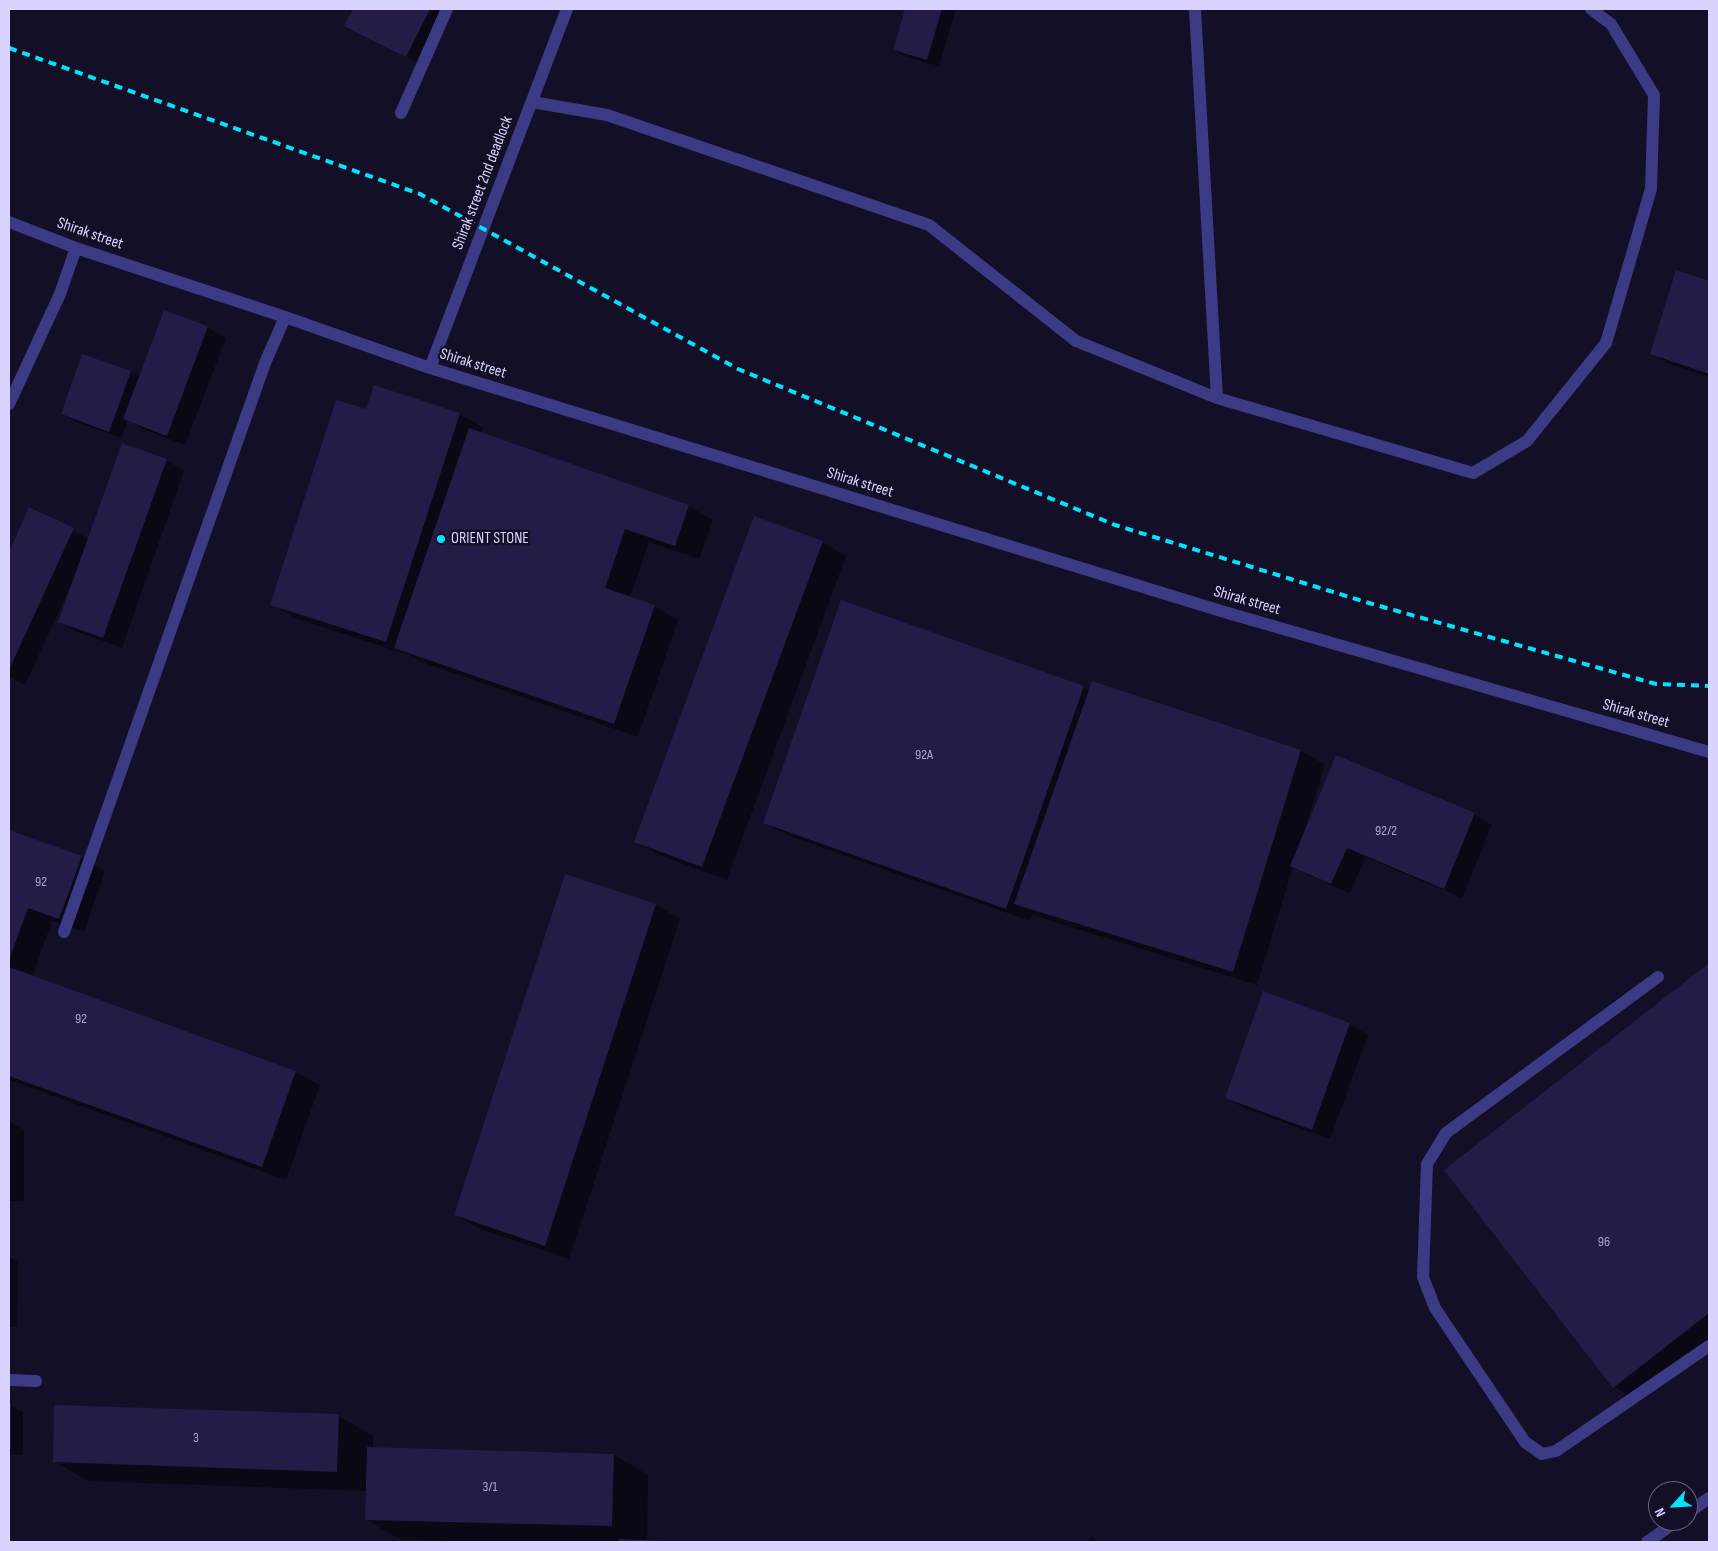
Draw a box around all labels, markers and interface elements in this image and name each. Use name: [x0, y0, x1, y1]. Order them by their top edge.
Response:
street label: Shirak street 2nd deadlock: [449, 113, 517, 253]
street label: Shirak street: [55, 214, 125, 254]
street label: Shirak street: [437, 345, 509, 383]
street label: Shirak street: [824, 464, 896, 502]
place label: ORIENT STONE: [451, 529, 529, 549]
marker: ORIENT STONE: [435, 533, 447, 545]
street label: Shirak street: [1211, 582, 1283, 620]
street label: Shirak street: [1600, 695, 1672, 733]
house number: 92A: [915, 747, 933, 763]
house number: 92/2: [1375, 823, 1397, 839]
house number: 92: [35, 874, 47, 890]
house number: 92: [75, 1011, 87, 1027]
house number: 96: [1598, 1234, 1610, 1250]
house number: 3: [193, 1430, 199, 1446]
house number: 3/1: [483, 1479, 497, 1495]
north arrow: [1648, 1481, 1698, 1531]
text: N: [1651, 1505, 1669, 1519]

